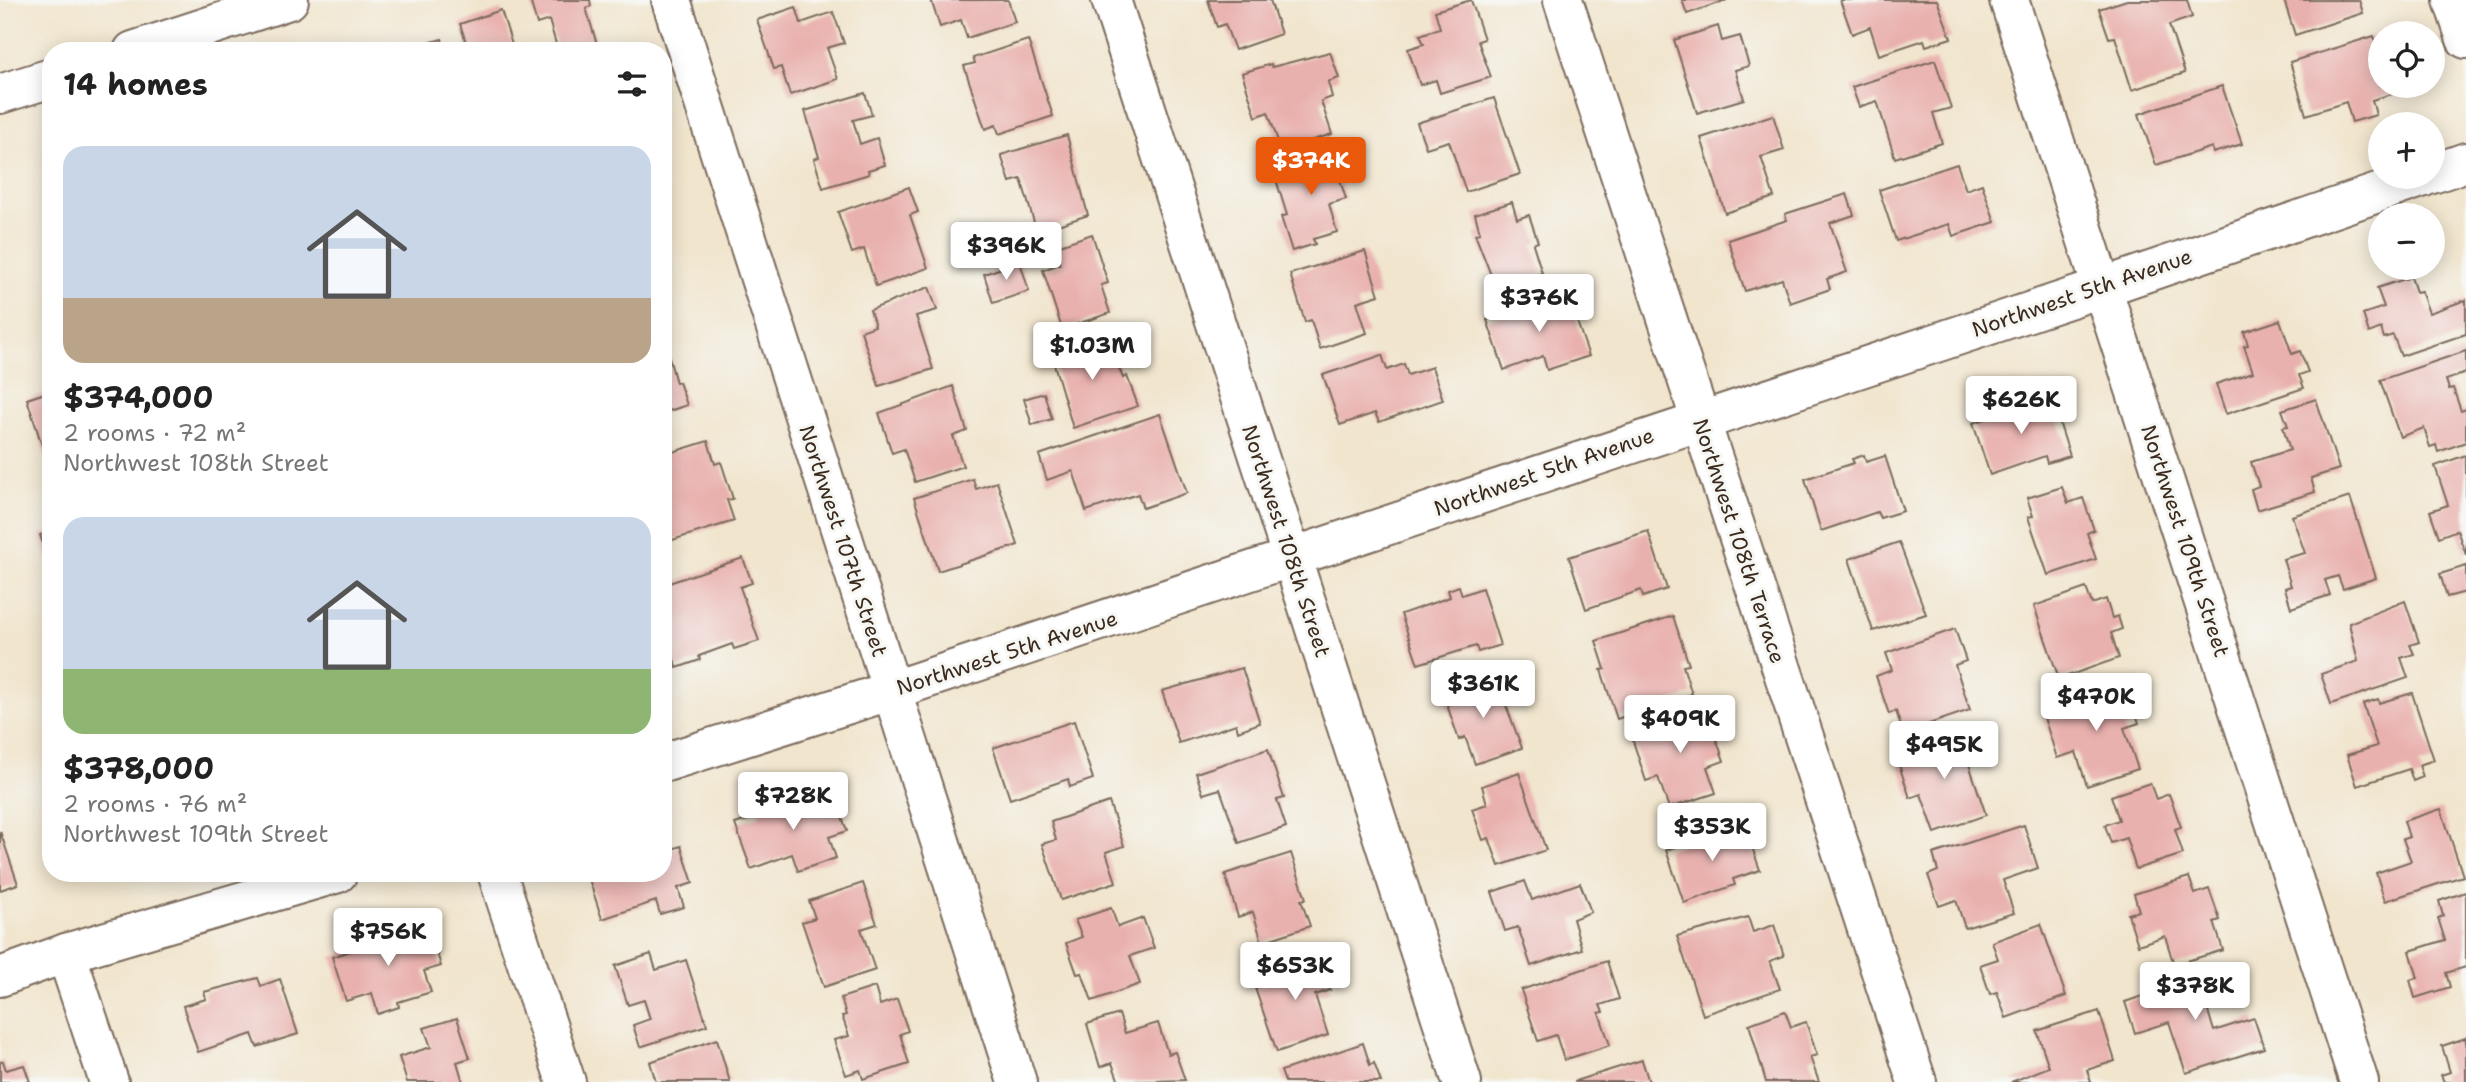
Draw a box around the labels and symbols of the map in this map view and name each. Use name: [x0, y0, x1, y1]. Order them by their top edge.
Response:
pin: $374K: [1262, 138, 1360, 197]
pin: $396K: [957, 222, 1055, 282]
street label: Northwest 5th Avenue: [1968, 242, 2196, 344]
pin: $376K: [1490, 274, 1588, 334]
pin: $1.03M: [1035, 322, 1149, 382]
pin: $626K: [1972, 376, 2070, 436]
street label: Northwest 108th Terrace: [1686, 415, 1792, 667]
street label: Northwest 108th Street: [1235, 421, 1337, 661]
street label: Northwest 5th Avenue: [1430, 421, 1658, 523]
street label: Northwest 109th Street: [2134, 421, 2236, 661]
street label: Northwest 107th Street: [792, 422, 894, 660]
street label: Northwest 5th Avenue: [893, 604, 1121, 702]
pin: $361K: [1434, 660, 1532, 720]
pin: $470K: [2047, 674, 2145, 733]
pin: $409K: [1631, 696, 1729, 755]
pin: $495K: [1895, 722, 1993, 781]
pin: $728K: [744, 772, 842, 832]
pin: $353K: [1663, 804, 1761, 863]
pin: $756K: [339, 908, 437, 968]
pin: $653K: [1246, 942, 1344, 1002]
pin: $378K: [2146, 962, 2244, 1022]

